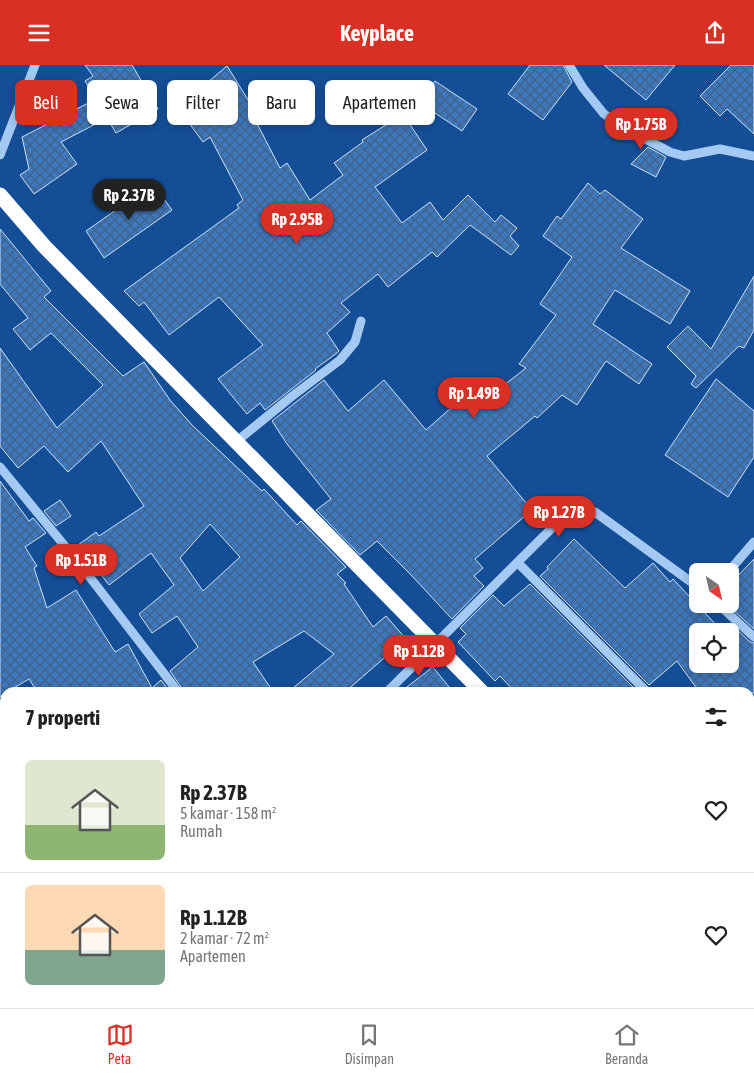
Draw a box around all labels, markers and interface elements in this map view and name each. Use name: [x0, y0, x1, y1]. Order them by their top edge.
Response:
icon: menu: [25, 19, 53, 47]
icon: share: [701, 19, 729, 47]
text: Keyplace: [340, 20, 414, 46]
chip: Beli: [15, 80, 77, 125]
chip: Sewa: [87, 80, 157, 125]
chip: Filter: [167, 80, 238, 125]
chip: Baru: [248, 80, 315, 125]
chip: Apartemen: [325, 80, 435, 125]
pin: Rp 1.75B: [589, 107, 693, 150]
text: Rp 1.75B: [616, 115, 666, 133]
pin: Rp 2.37B: [77, 179, 181, 221]
text: Rp 2.37B: [104, 186, 154, 204]
pin: Rp 2.95B: [245, 203, 349, 245]
text: Rp 2.95B: [272, 210, 322, 228]
pin: Rp 1.49B: [422, 377, 526, 419]
text: Rp 1.49B: [449, 384, 499, 402]
pin: Rp 1.27B: [507, 495, 611, 538]
text: Rp 1.27B: [534, 503, 584, 521]
pin: Rp 1.51B: [29, 543, 133, 586]
text: Rp 1.51B: [56, 551, 106, 569]
north arrow: [689, 563, 739, 613]
map controls: [689, 563, 739, 673]
button: locate: [689, 623, 739, 673]
pin: Rp 1.12B: [367, 635, 471, 677]
text: Rp 1.12B: [394, 642, 444, 660]
icon: filters: [702, 703, 730, 731]
text: 7 properti: [25, 705, 100, 729]
icon: home: [65, 780, 125, 840]
text: Rp 2.37B: [180, 780, 247, 804]
icon: heart: [702, 796, 730, 824]
text: 5 kamar · 158 m²: [180, 804, 276, 822]
text: Rumah: [180, 822, 222, 840]
icon: home: [65, 905, 125, 965]
text: Rp 1.12B: [180, 905, 247, 929]
icon: heart: [702, 921, 730, 949]
text: 2 kamar · 72 m²: [180, 929, 269, 947]
text: Apartemen: [180, 947, 246, 965]
tab: Peta: [106, 1021, 134, 1067]
tab: Disimpan: [345, 1021, 394, 1067]
tab: Beranda: [605, 1021, 648, 1067]

